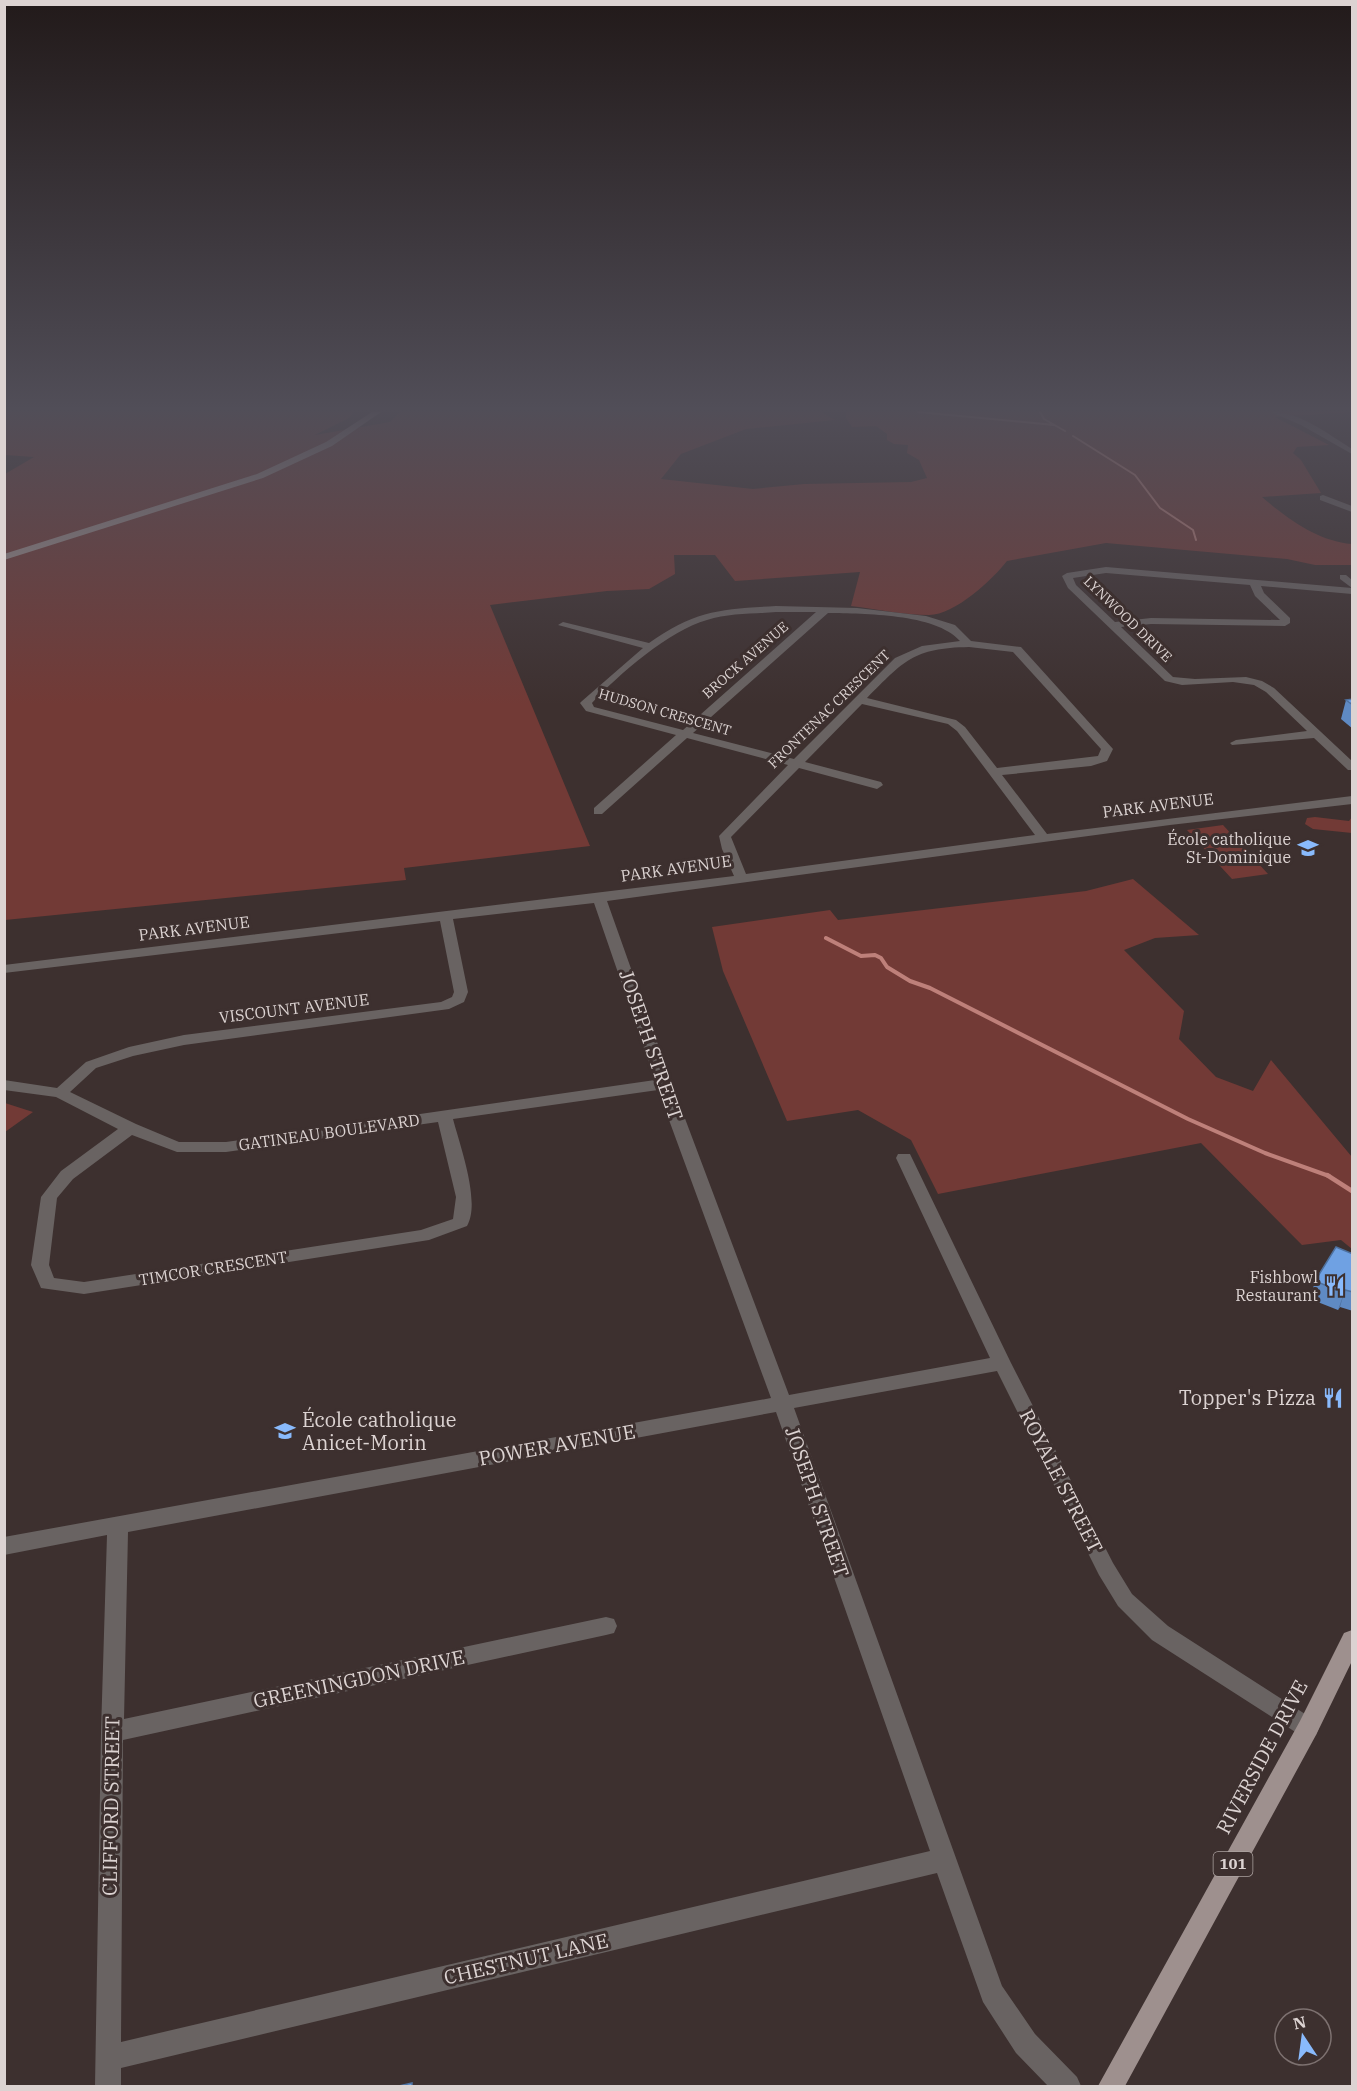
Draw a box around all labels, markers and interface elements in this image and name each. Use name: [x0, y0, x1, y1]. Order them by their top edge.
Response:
street label: LYNWOOD DRIVE: [1080, 572, 1176, 666]
street label: BROCK AVENUE: [698, 618, 792, 702]
street label: FRONTENAC CRESCENT: [764, 646, 894, 772]
street label: HUDSON CRESCENT: [596, 684, 734, 740]
street label: PARK AVENUE: [1101, 788, 1215, 822]
place label: École catholique St-Dominique: [1167, 828, 1291, 867]
school or university icon: École catholique St-Dominique: [1296, 836, 1320, 860]
street label: PARK AVENUE: [619, 850, 733, 886]
street label: PARK AVENUE: [137, 911, 251, 945]
street label: JOSEPH STREET: [613, 966, 690, 1124]
street label: VISCOUNT AVENUE: [218, 989, 370, 1027]
street label: GATINEAU BOULEVARD: [237, 1109, 421, 1155]
street label: TIMCOR CRESCENT: [137, 1246, 289, 1290]
place label: Fishbowl Restaurant: [1235, 1267, 1318, 1305]
restaurant icon: Fishbowl Restaurant: [1323, 1274, 1347, 1298]
place label: Topper's Pizza: [1179, 1384, 1316, 1411]
restaurant icon: Topper's Pizza: [1321, 1386, 1345, 1410]
street label: ROYALE STREET: [1013, 1404, 1109, 1557]
place label: École catholique Anicet-Morin: [302, 1406, 457, 1456]
street label: POWER AVENUE: [476, 1417, 637, 1472]
school or university icon: École catholique Anicet-Morin: [273, 1419, 297, 1443]
street label: JOSEPH STREET: [779, 1423, 856, 1581]
street label: GREENINGDON DRIVE: [251, 1643, 467, 1714]
street label: RIVERSIDE DRIVE: [1210, 1675, 1314, 1838]
street label: CLIFFORD STREET: [95, 1716, 126, 1896]
road number: 101: [1214, 1852, 1252, 1876]
street label: CHESTNUT LANE: [441, 1926, 611, 1991]
north arrow: [1273, 2007, 1333, 2067]
text: N: [1291, 2011, 1308, 2034]

